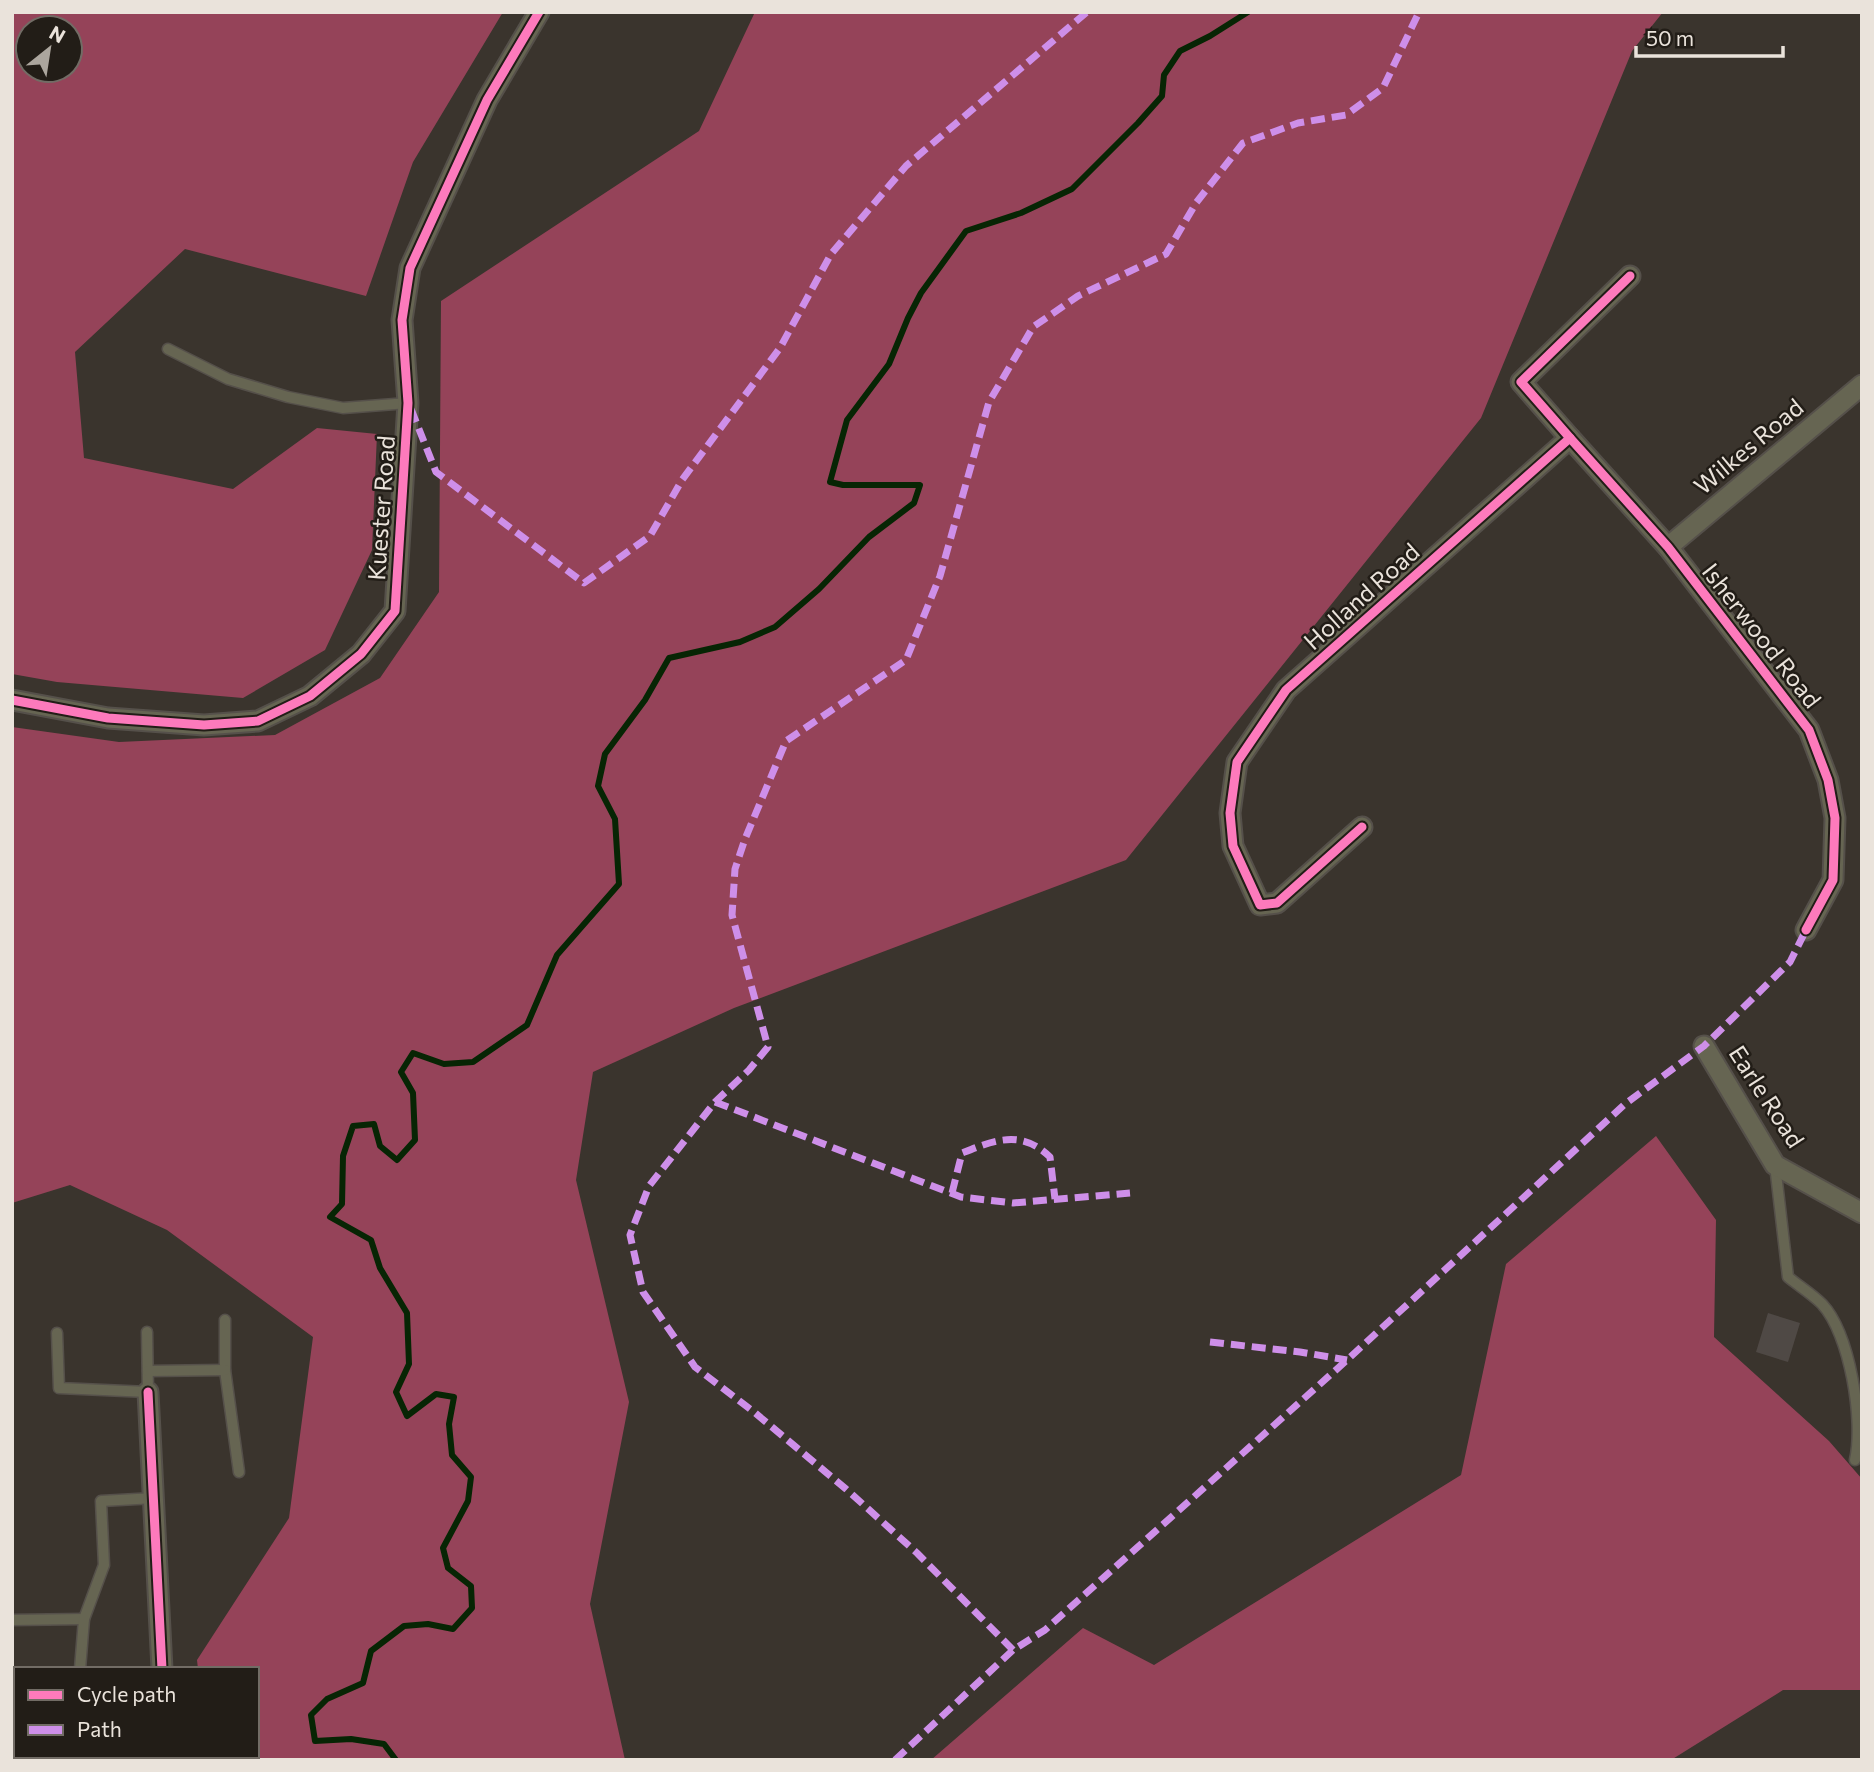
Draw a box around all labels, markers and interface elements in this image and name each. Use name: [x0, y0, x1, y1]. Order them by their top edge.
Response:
north arrow: [14, 14, 84, 84]
scale bar: [1636, 14, 1783, 58]
text: N: [46, 20, 70, 47]
text: 50 m: [1646, 25, 1694, 50]
street label: Wilkes Road: [1688, 392, 1808, 500]
street label: Kuester Road: [361, 434, 400, 581]
street label: Holland Road: [1297, 536, 1425, 655]
street label: Isherwood Road: [1697, 557, 1828, 713]
street label: Earle Road: [1724, 1040, 1811, 1153]
legend: [14, 1667, 259, 1758]
text: Cycle path: [77, 1681, 176, 1706]
text: Path: [77, 1716, 122, 1741]

